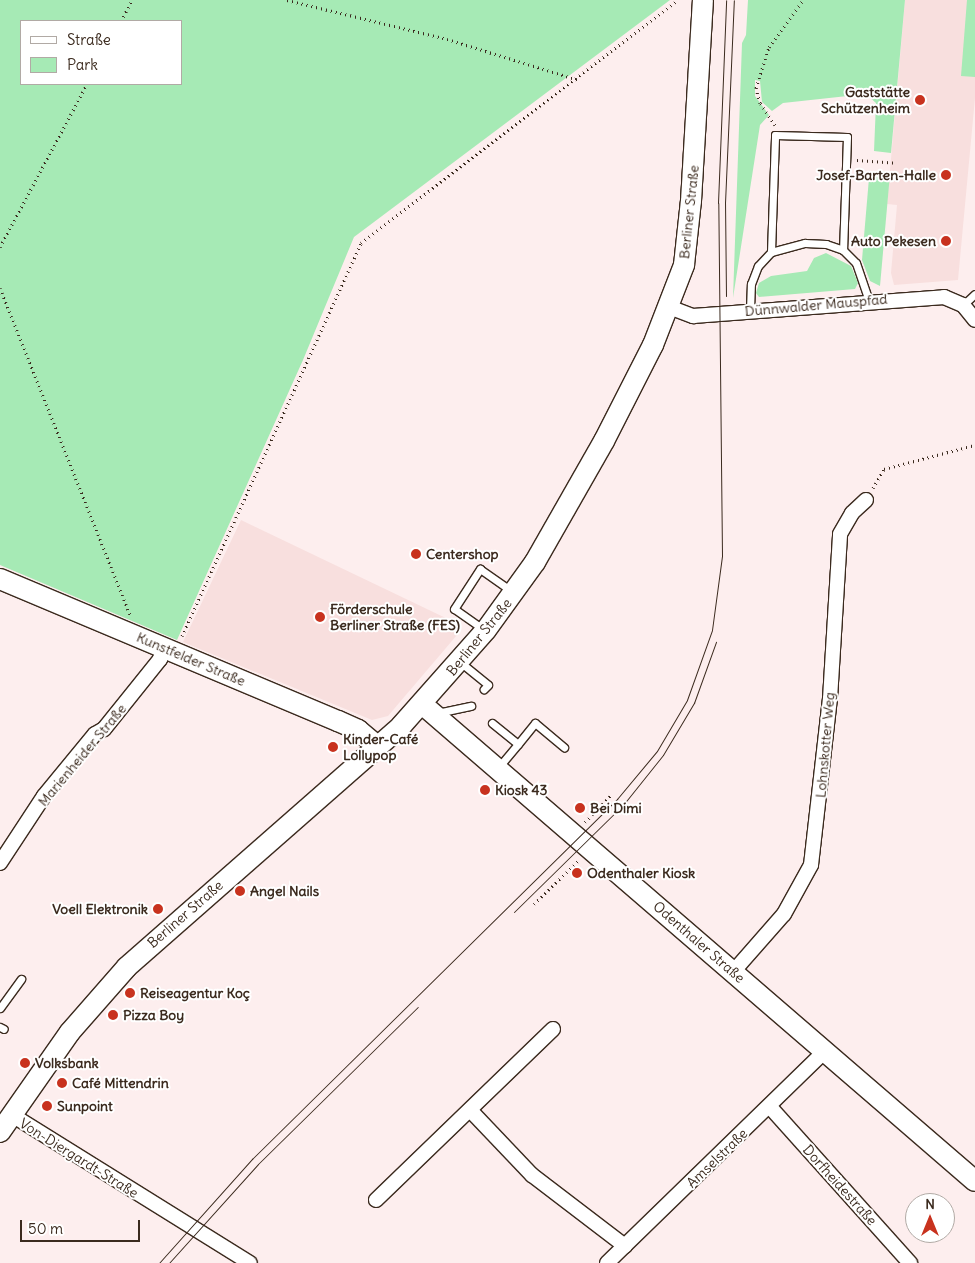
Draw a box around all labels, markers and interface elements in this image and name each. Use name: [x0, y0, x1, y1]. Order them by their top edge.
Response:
legend: [20, 20, 182, 85]
text: Straße: [67, 30, 111, 49]
text: Park: [67, 55, 98, 74]
place label: Gaststätte Schützenheim: [821, 84, 910, 116]
marker: Gaststätte Schützenheim: [914, 94, 926, 106]
street label: Berliner Straße: [676, 164, 702, 260]
place label: Josef-Barten-Halle: [816, 167, 936, 183]
marker: Josef-Barten-Halle: [940, 169, 952, 181]
place label: Auto Pekesen: [851, 233, 936, 249]
marker: Auto Pekesen: [940, 235, 952, 247]
street label: Dünnwalder Mauspfad: [744, 290, 888, 320]
place label: Centershop: [426, 546, 498, 562]
marker: Centershop: [410, 548, 422, 560]
street label: Berliner Straße: [443, 595, 515, 679]
place label: Förderschule Berliner Straße (FES): [330, 601, 460, 634]
marker: Förderschule Berliner Straße (FES): [314, 611, 326, 623]
street label: Kunstfelder Straße: [134, 629, 248, 689]
street label: Lohnskotter Weg: [812, 691, 838, 799]
street label: Marienheider Straße: [34, 700, 130, 810]
place label: Kinder-Café Lollypop: [343, 731, 418, 764]
marker: Kinder-Café Lollypop: [327, 741, 339, 753]
place label: Kiosk 43: [495, 782, 548, 798]
marker: Kiosk 43: [479, 784, 491, 796]
place label: Bei Dimi: [590, 800, 642, 816]
marker: Bei Dimi: [574, 802, 586, 814]
place label: Odenthaler Kiosk: [587, 865, 695, 881]
marker: Odenthaler Kiosk: [571, 867, 583, 879]
street label: Berliner Straße: [144, 877, 226, 951]
place label: Angel Nails: [250, 883, 319, 899]
marker: Angel Nails: [234, 885, 246, 897]
street label: Odenthaler Straße: [650, 898, 748, 986]
place label: Voell Elektronik: [52, 901, 148, 917]
marker: Voell Elektronik: [152, 903, 164, 915]
place label: Reiseagentur Koç: [140, 985, 250, 1001]
marker: Reiseagentur Koç: [124, 987, 136, 999]
place label: Pizza Boy: [123, 1007, 184, 1023]
marker: Pizza Boy: [107, 1009, 119, 1021]
place label: Volksbank: [35, 1055, 99, 1071]
marker: Volksbank: [19, 1057, 31, 1069]
place label: Café Mittendrin: [72, 1075, 169, 1091]
marker: Café Mittendrin: [56, 1077, 68, 1089]
place label: Sunpoint: [57, 1098, 113, 1114]
marker: Sunpoint: [41, 1100, 53, 1112]
street label: Von-Diergardt-Straße: [17, 1115, 141, 1201]
street label: Amselstraße: [683, 1125, 751, 1191]
street label: Dorfheidestraße: [800, 1141, 880, 1229]
north arrow: [905, 1193, 955, 1243]
text: N: [925, 1195, 935, 1213]
scale bar: [22, 1210, 142, 1242]
text: 50 m: [28, 1219, 63, 1238]

